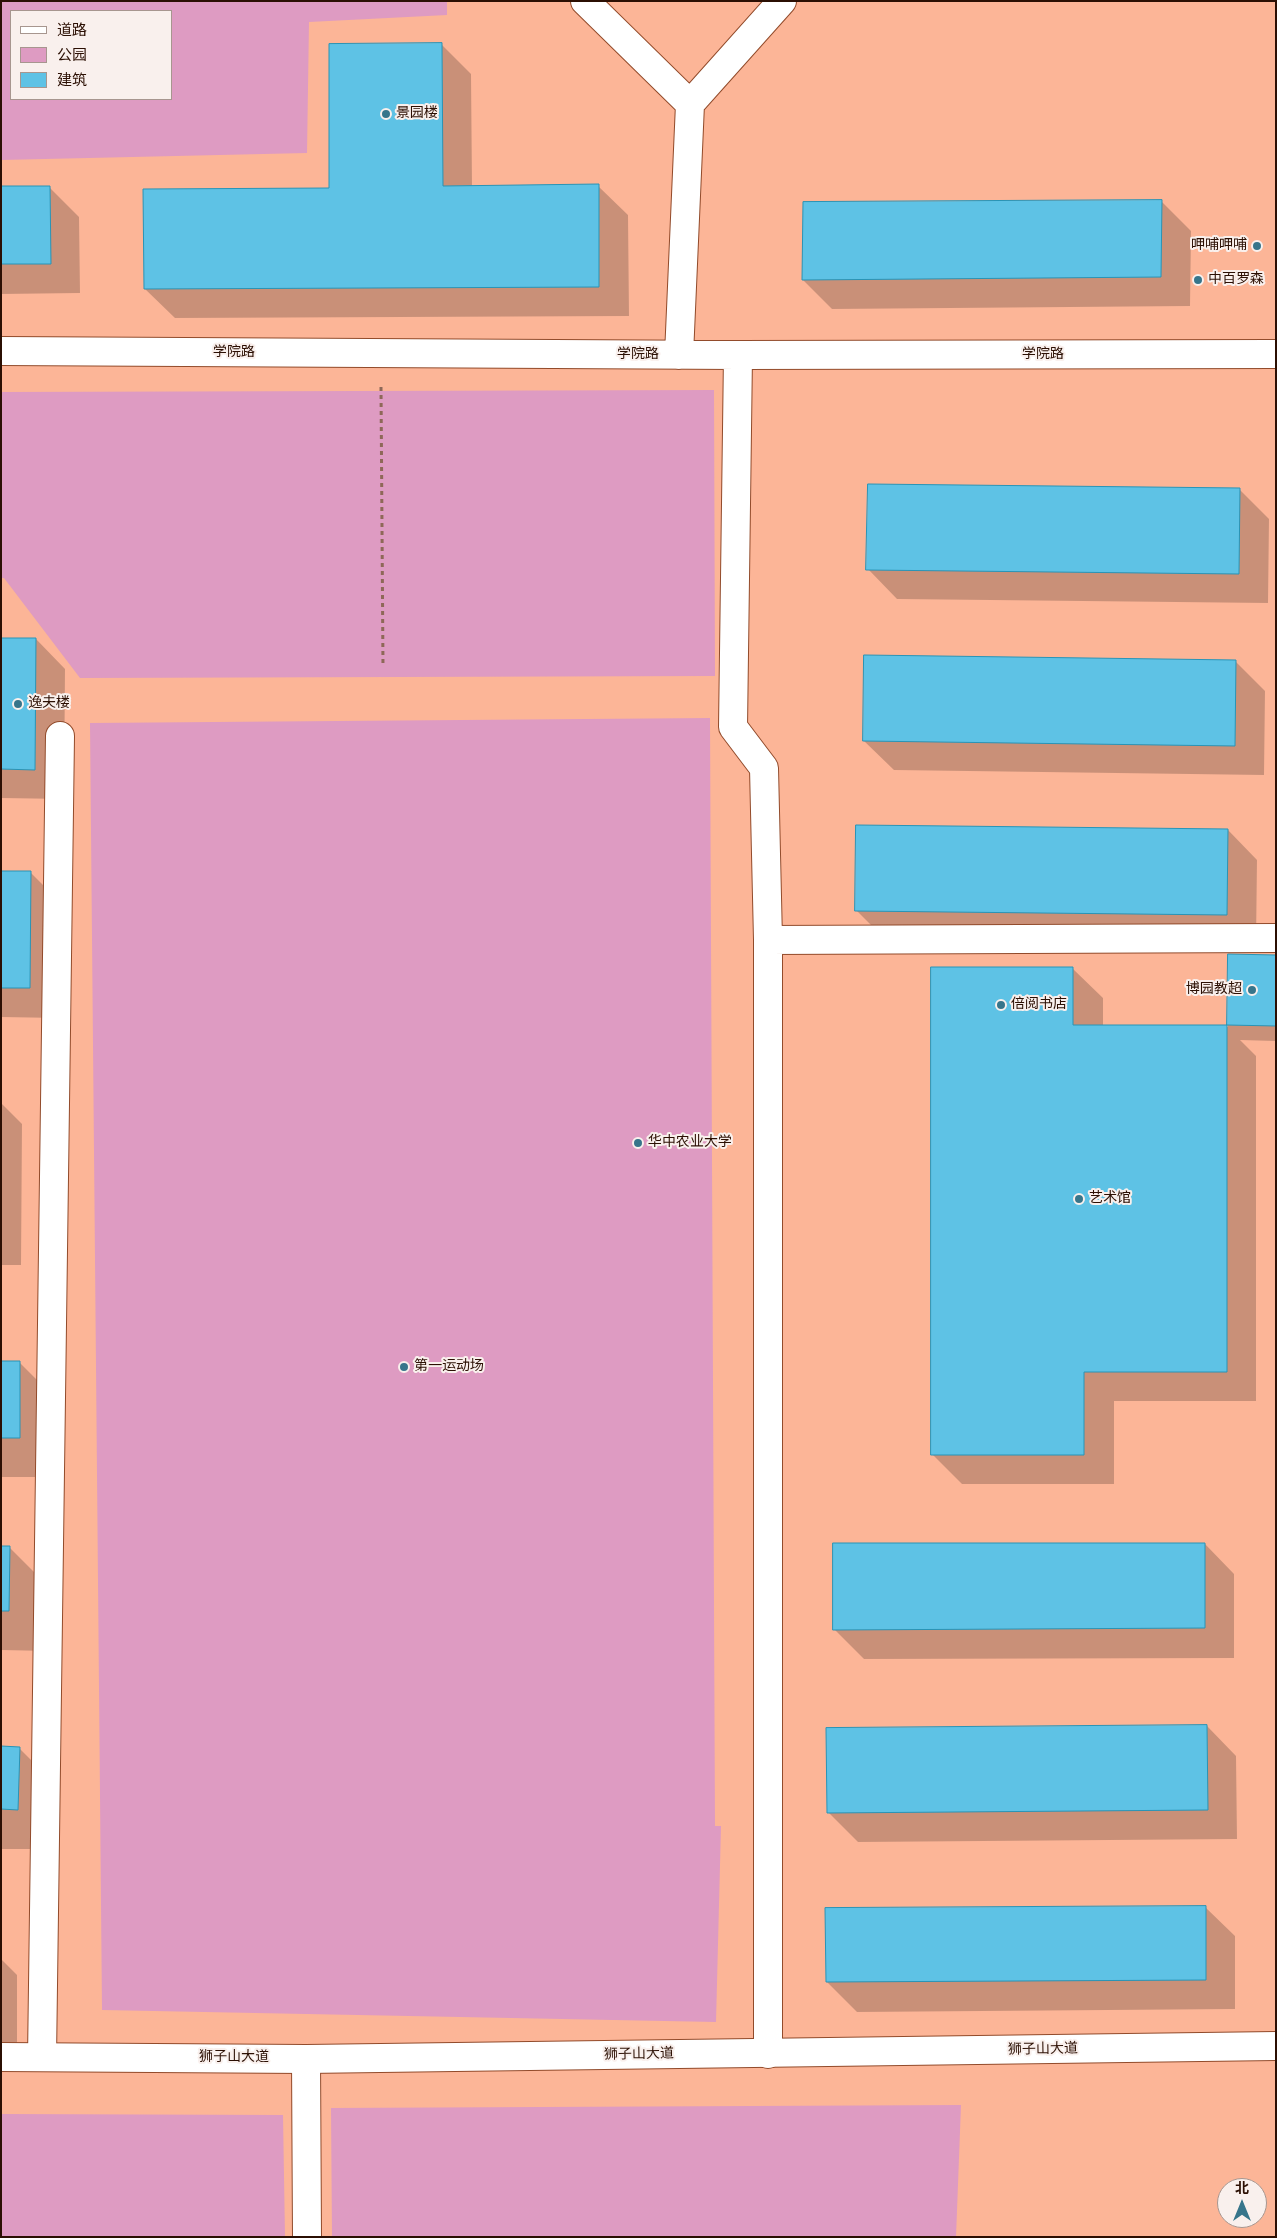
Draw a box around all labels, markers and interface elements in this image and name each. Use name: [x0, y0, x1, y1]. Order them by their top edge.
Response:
legend: [10, 10, 172, 100]
text: 道路: [57, 20, 87, 41]
text: 公园: [57, 45, 87, 66]
text: 建筑: [57, 70, 87, 91]
place label: 景园楼: [396, 106, 438, 122]
marker: 景园楼: [380, 108, 392, 120]
place label: 呷哺呷哺: [1191, 238, 1247, 254]
marker: 呷哺呷哺: [1251, 240, 1263, 252]
place label: 中百罗森: [1208, 272, 1264, 288]
marker: 中百罗森: [1192, 274, 1204, 286]
street label: 学院路: [213, 345, 255, 361]
street label: 学院路: [617, 347, 659, 363]
street label: 学院路: [1022, 347, 1064, 363]
place label: 逸夫楼: [28, 696, 70, 712]
marker: 逸夫楼: [12, 698, 24, 710]
place label: 博园教超: [1186, 982, 1242, 998]
marker: 博园教超: [1246, 984, 1258, 996]
place label: 倍阅书店: [1011, 997, 1067, 1013]
marker: 倍阅书店: [995, 999, 1007, 1011]
place label: 华中农业大学: [648, 1135, 732, 1151]
marker: 华中农业大学: [632, 1137, 644, 1149]
place label: 艺术馆: [1089, 1191, 1131, 1207]
marker: 艺术馆: [1073, 1193, 1085, 1205]
place label: 第一运动场: [414, 1359, 484, 1375]
marker: 第一运动场: [398, 1361, 410, 1373]
street label: 狮子山大道: [1008, 2041, 1078, 2059]
street label: 狮子山大道: [604, 2046, 674, 2064]
street label: 狮子山大道: [199, 2050, 269, 2066]
north arrow: [1217, 2178, 1267, 2228]
text: 北: [1235, 2179, 1249, 2199]

